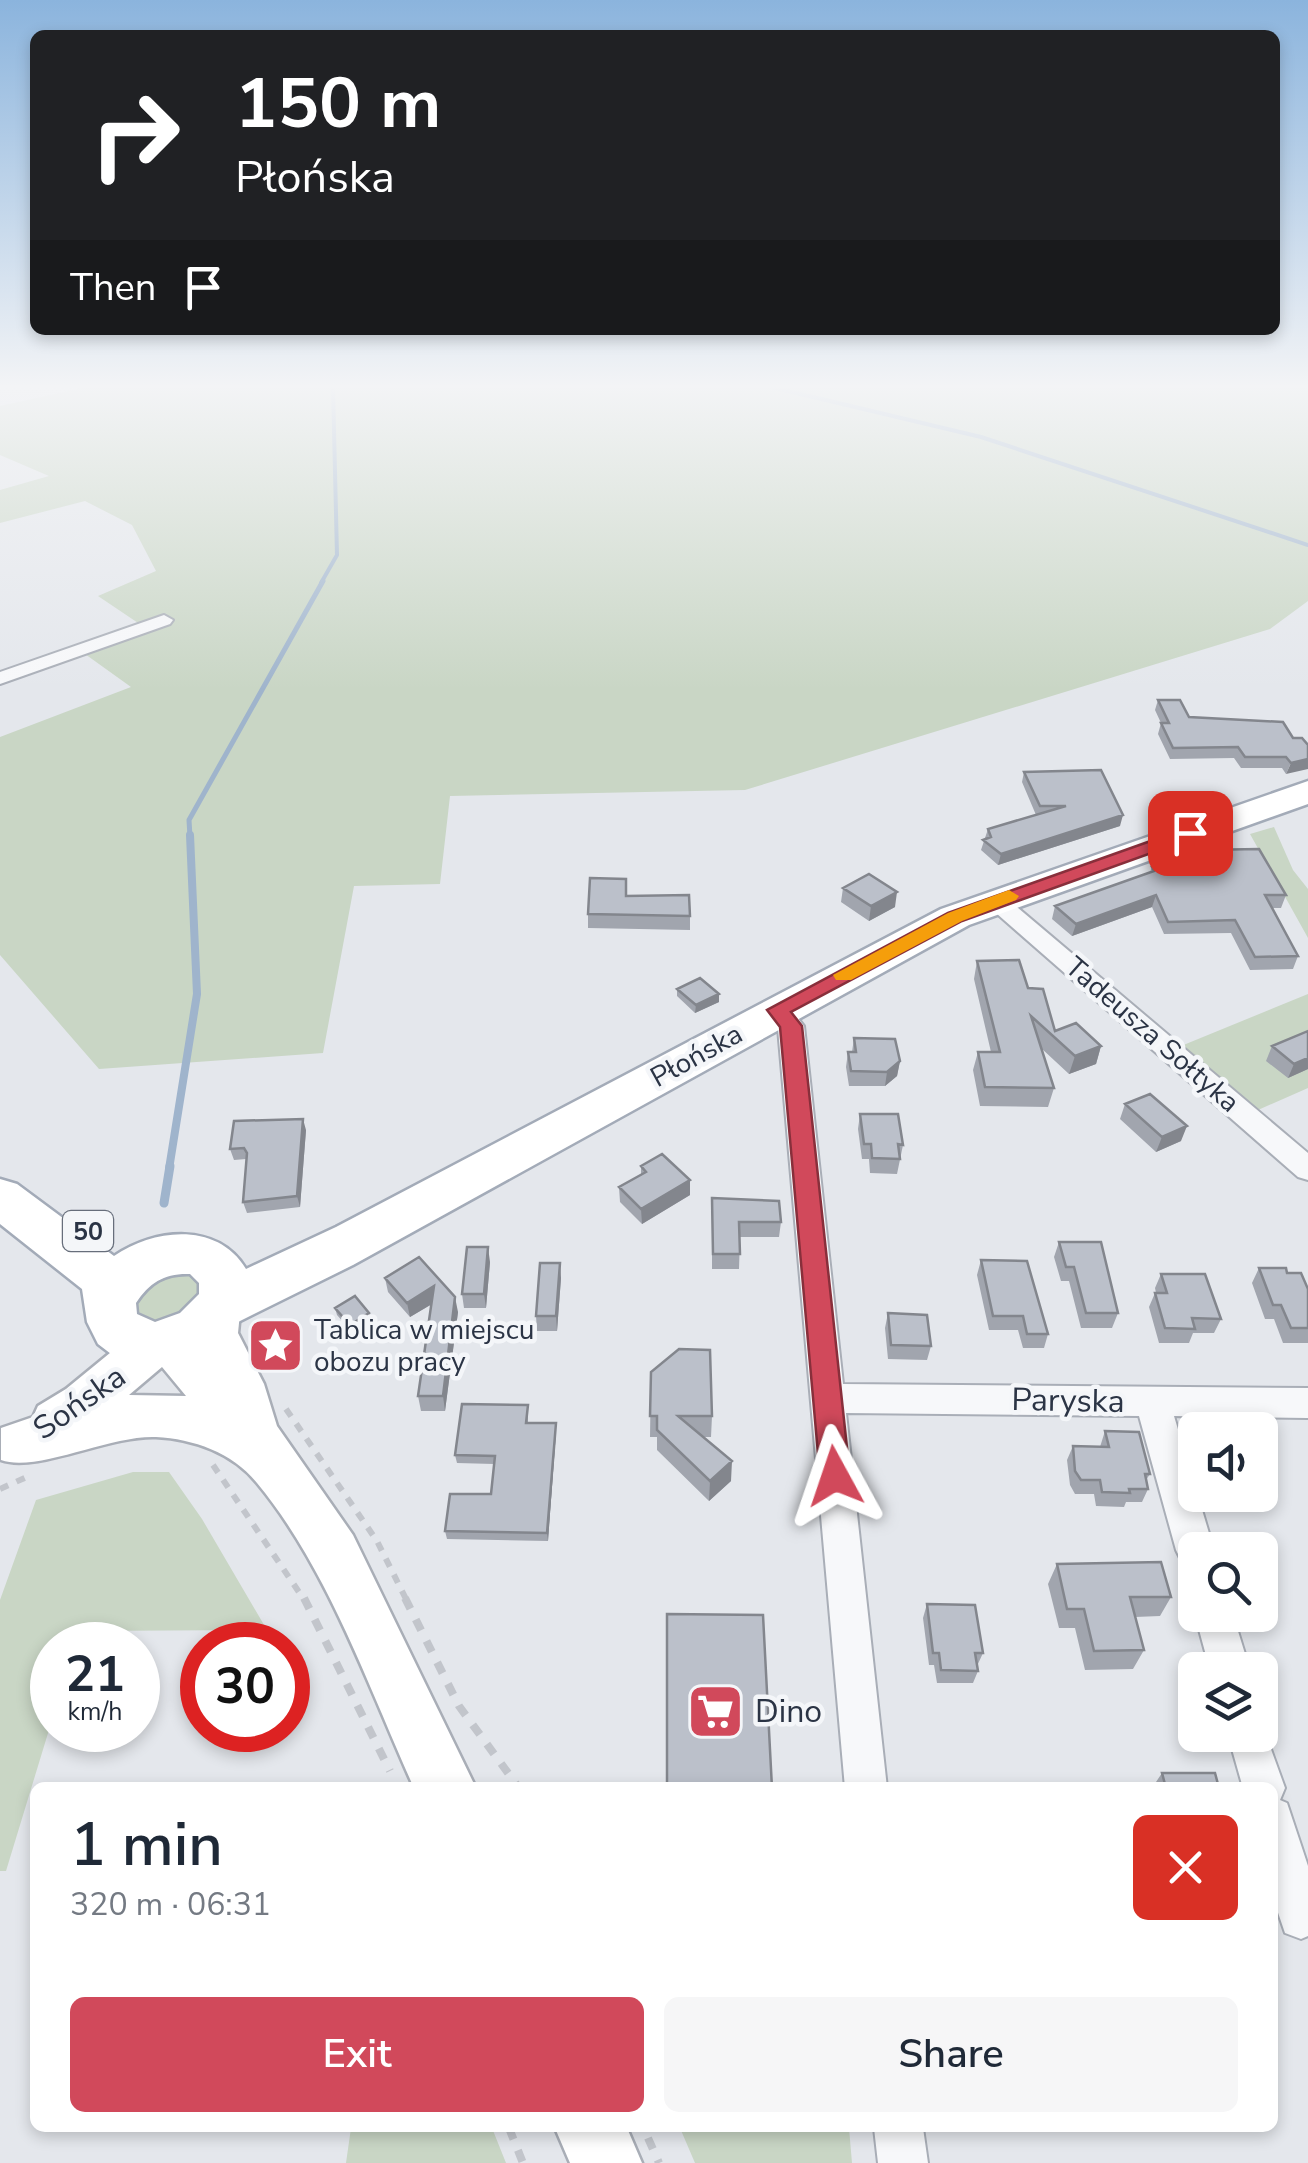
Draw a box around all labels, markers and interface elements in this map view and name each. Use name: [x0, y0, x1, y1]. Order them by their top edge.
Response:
text: 150 m: [235, 56, 441, 152]
icon: right: [70, 70, 200, 200]
text: Płońska: [235, 147, 395, 208]
icon: arrive: [176, 260, 231, 315]
text: Then: [70, 262, 156, 313]
pin: [1148, 791, 1233, 876]
icon: arrive: [1163, 806, 1218, 861]
street label: Tadeusza Sołtyka: [1057, 948, 1248, 1121]
street label: Płońska: [644, 1015, 749, 1097]
road number: 50: [63, 1211, 113, 1251]
place label: Tablica w miejscu obozu pracy: [314, 1311, 534, 1381]
place icon: Tablica w miejscu obozu pracy: [245, 1315, 305, 1375]
street label: Sońska: [24, 1355, 134, 1450]
street label: Paryska: [1011, 1378, 1125, 1423]
map controls: [1178, 1412, 1278, 1752]
button: sound: [1178, 1412, 1278, 1512]
position arrow: [783, 1424, 887, 1528]
button: search: [1178, 1532, 1278, 1632]
speed limit sign: 30: [180, 1622, 310, 1752]
text: 21: [65, 1640, 125, 1709]
button: layers: [1178, 1652, 1278, 1752]
supermarket icon: Dino: [686, 1681, 746, 1741]
place label: Dino: [755, 1690, 822, 1733]
text: km/h: [67, 1695, 123, 1729]
text: 1 min: [70, 1804, 223, 1886]
button: close: [1133, 1815, 1238, 1920]
text: 320 m · 06:31: [70, 1883, 271, 1926]
button: Exit: [70, 1997, 644, 2112]
button: Share: [664, 1997, 1238, 2112]

